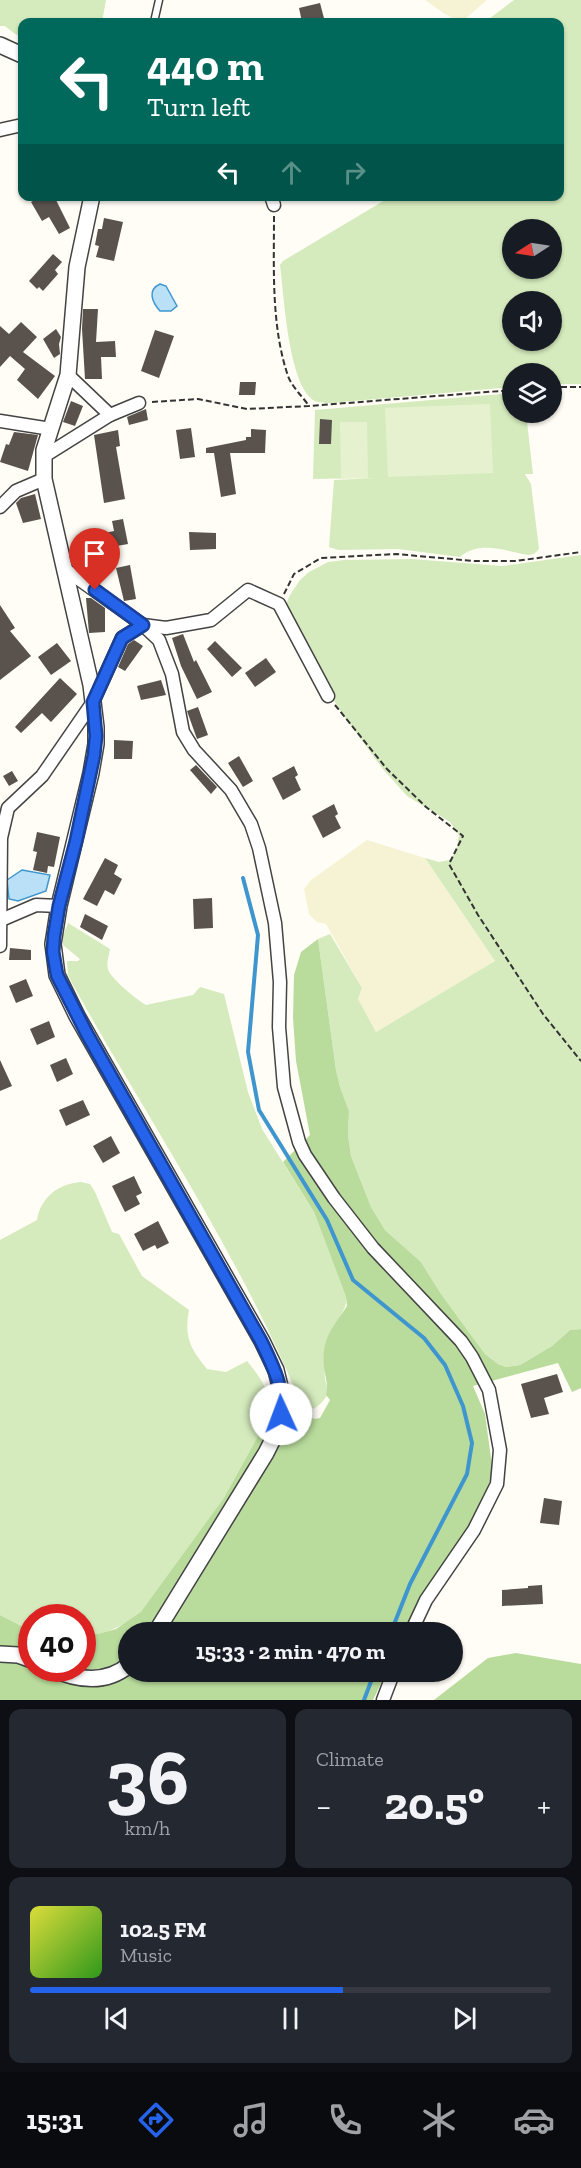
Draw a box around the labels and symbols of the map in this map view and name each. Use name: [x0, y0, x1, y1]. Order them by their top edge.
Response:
north arrow: [502, 219, 562, 279]
pin: [69, 528, 120, 590]
position arrow: [249, 1382, 313, 1446]
speed limit sign: 40: [18, 1604, 96, 1682]

